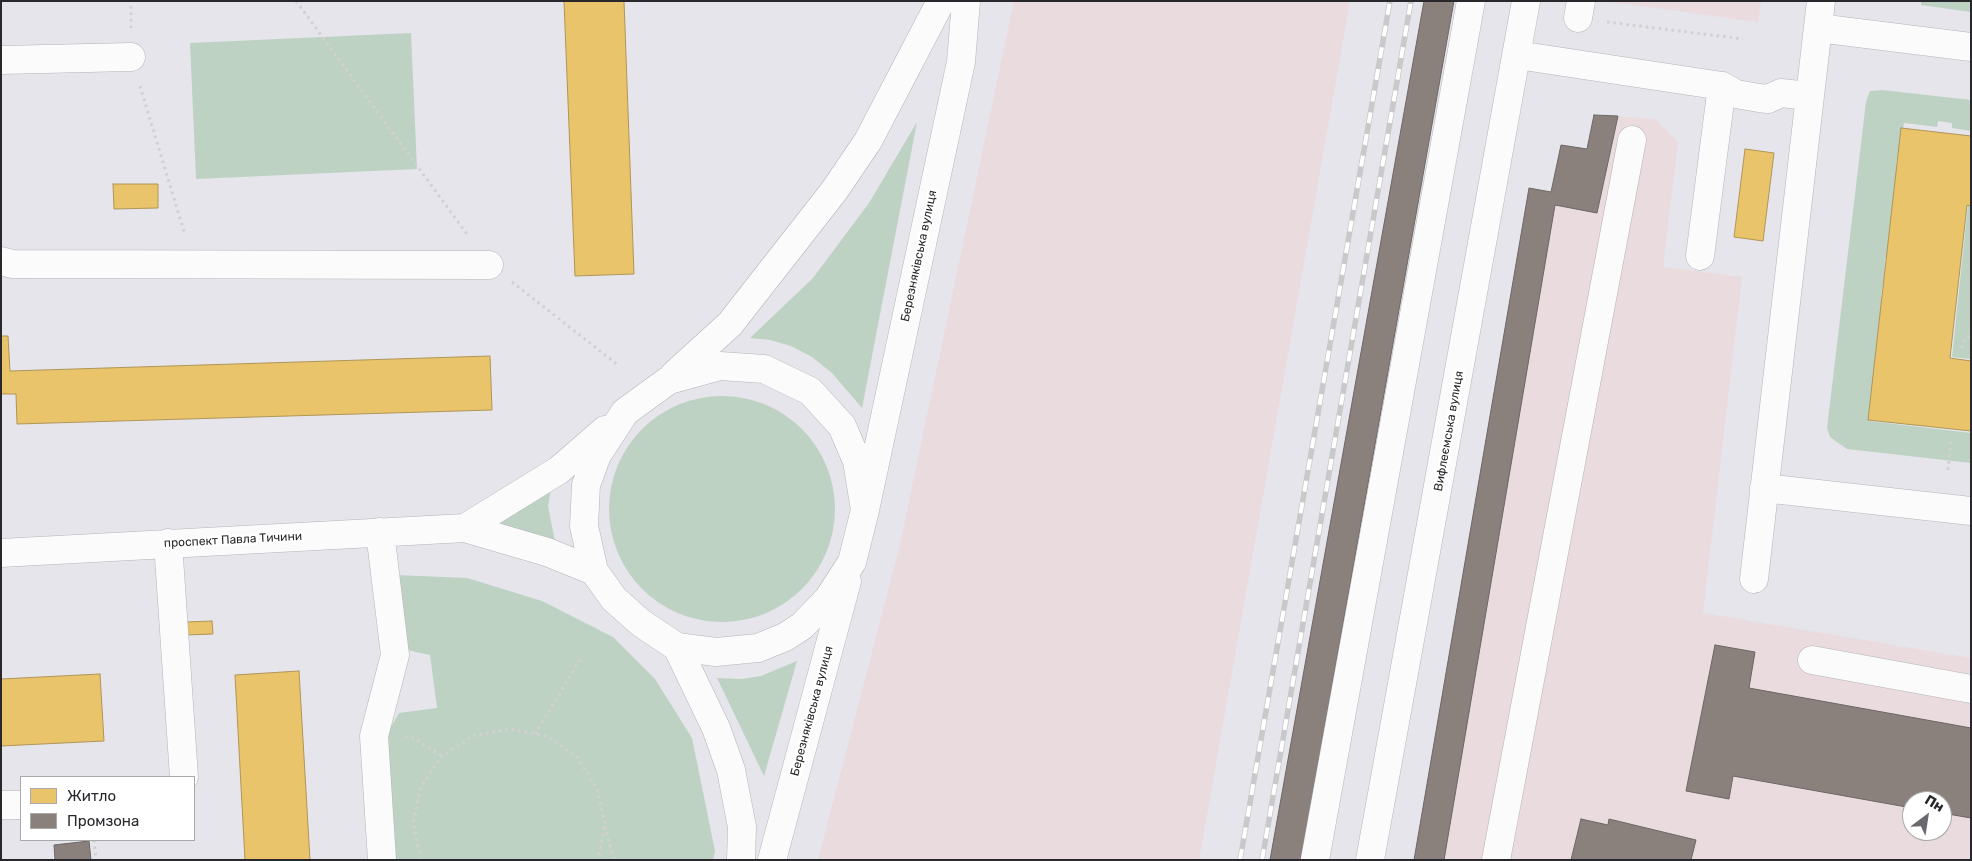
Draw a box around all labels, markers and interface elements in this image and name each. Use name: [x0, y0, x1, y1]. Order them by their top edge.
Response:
street label: Березняківська вулиця: [898, 189, 940, 323]
street label: Вифлеємська вулиця: [1431, 370, 1467, 492]
street label: проспект Павла Тичини: [164, 529, 302, 551]
street label: Березняківська вулиця: [788, 644, 836, 778]
legend: [20, 776, 195, 841]
text: Житло: [67, 787, 116, 805]
north arrow: [1902, 791, 1952, 841]
text: Пн: [1922, 791, 1947, 816]
text: Промзона: [67, 812, 139, 830]

